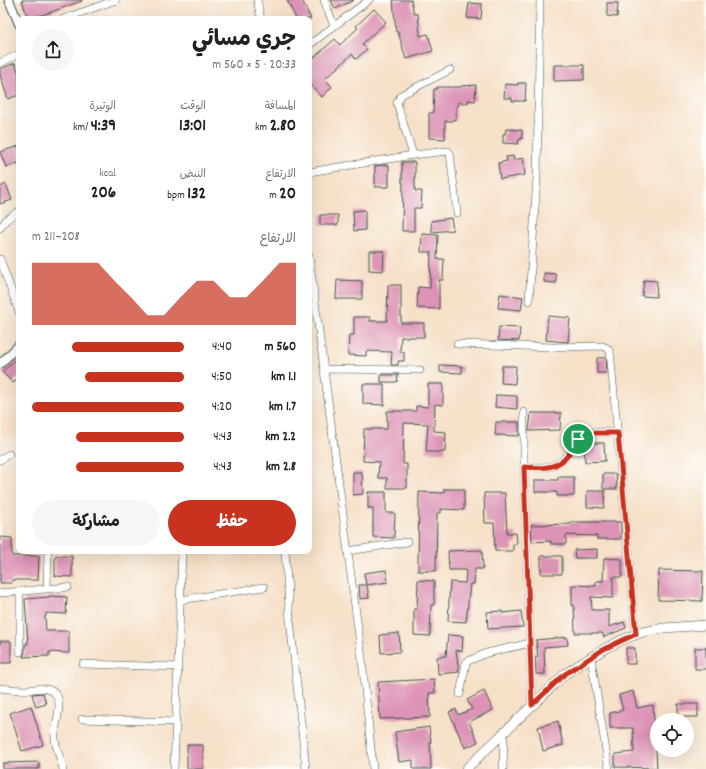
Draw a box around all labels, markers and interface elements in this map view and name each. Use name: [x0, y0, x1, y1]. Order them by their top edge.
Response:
text: جري مسائي: [192, 25, 296, 56]
button: share: [32, 29, 74, 71]
text: 20:33 · 5 × 560 m: [212, 56, 296, 75]
text: الوتيرة: [89, 99, 116, 115]
text: الوقت: [180, 99, 206, 115]
text: المسافة: [265, 99, 296, 115]
text: 4:39: [91, 115, 116, 139]
text: 13:01: [179, 115, 206, 139]
text: 2.80: [270, 115, 296, 139]
text: /km: [73, 120, 91, 136]
text: km: [255, 120, 270, 136]
text: kcal: [99, 166, 116, 182]
text: النبض: [180, 167, 206, 183]
text: الارتفاع: [265, 167, 296, 183]
text: 206: [91, 182, 116, 206]
text: 132: [187, 183, 206, 207]
text: 20: [279, 183, 296, 207]
text: bpm: [167, 188, 187, 204]
text: m: [269, 188, 279, 204]
text: 208–211 m: [32, 228, 80, 247]
text: الارتفاع: [260, 230, 296, 249]
text: 4:40: [212, 338, 232, 357]
text: 560 m: [265, 338, 296, 357]
text: 4:50: [211, 368, 232, 387]
text: 1.1 km: [271, 368, 296, 387]
text: 4:20: [212, 398, 232, 417]
text: 1.7 km: [269, 398, 296, 417]
pin: [561, 422, 595, 456]
text: 4:43: [213, 428, 232, 447]
text: 2.2 km: [265, 428, 296, 447]
icon: arrive: [567, 428, 589, 450]
text: 4:43: [213, 458, 232, 477]
text: 2.8 km: [266, 458, 296, 477]
button: مشاركة: [32, 500, 160, 546]
button: حفظ: [168, 500, 296, 546]
map controls: [650, 713, 694, 757]
button: locate: [650, 713, 694, 757]

